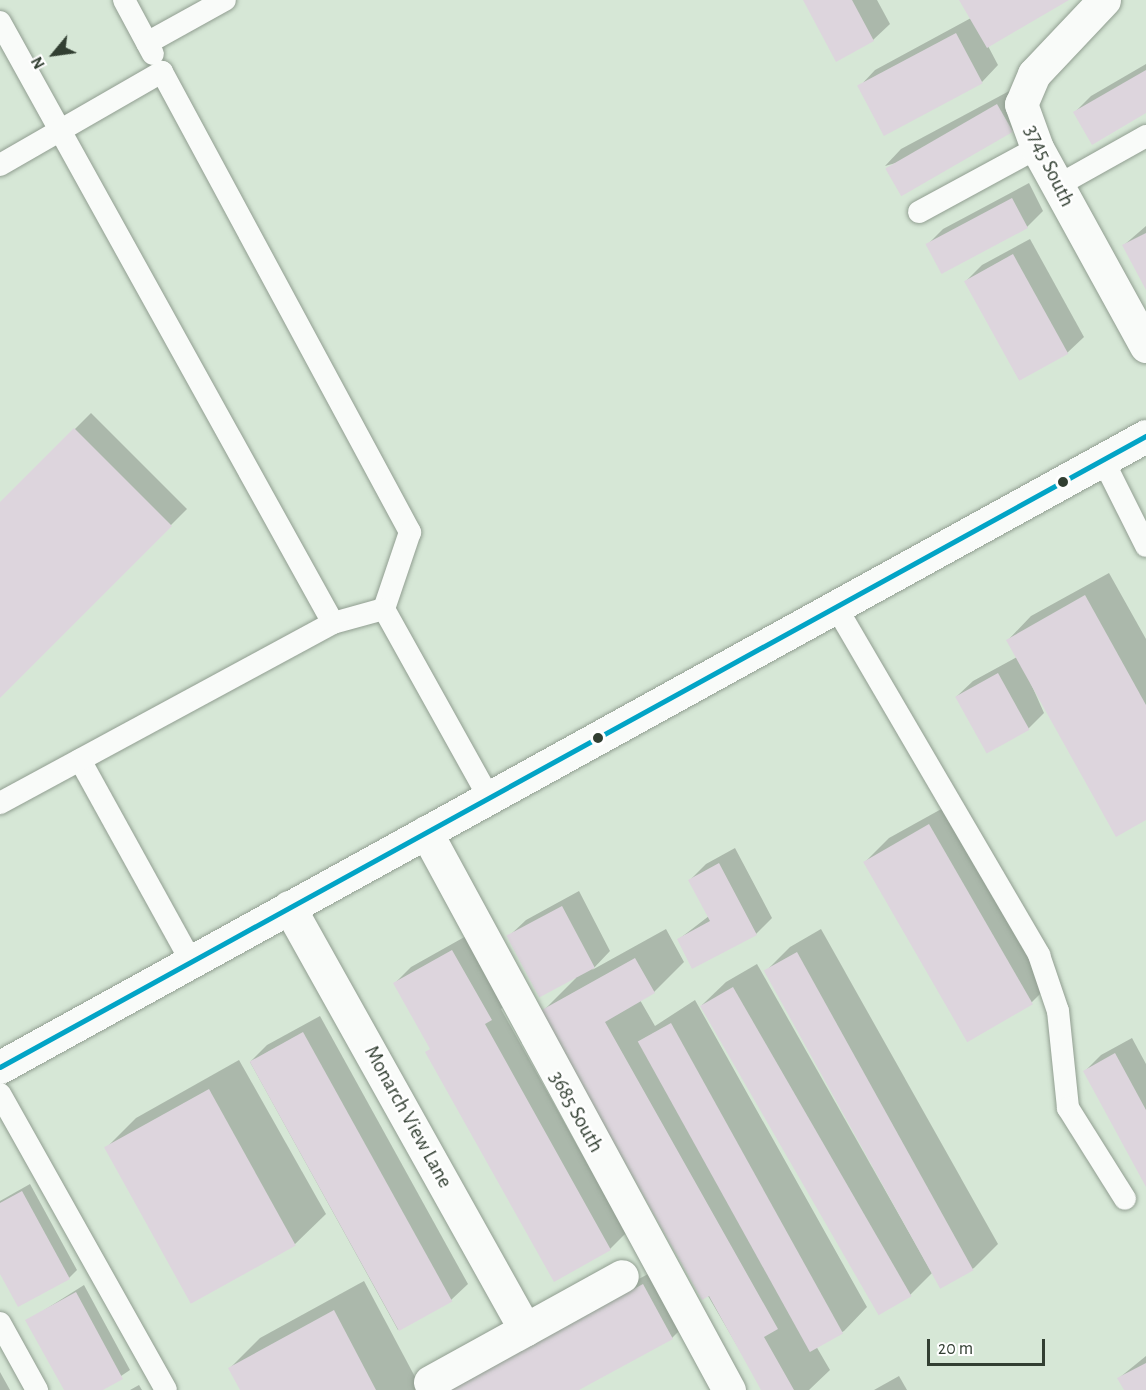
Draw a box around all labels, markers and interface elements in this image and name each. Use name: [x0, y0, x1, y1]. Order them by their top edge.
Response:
north arrow: [24, 24, 84, 84]
text: N: [29, 54, 48, 71]
street label: 3745 South: [1018, 121, 1080, 211]
unlabelled marker: [1057, 476, 1069, 488]
unlabelled marker: [592, 732, 604, 744]
street label: Monarch View Lane: [358, 1041, 458, 1193]
street label: 3685 South: [543, 1067, 609, 1157]
scale bar: [930, 1327, 1048, 1365]
text: 20 m: [938, 1340, 973, 1358]

